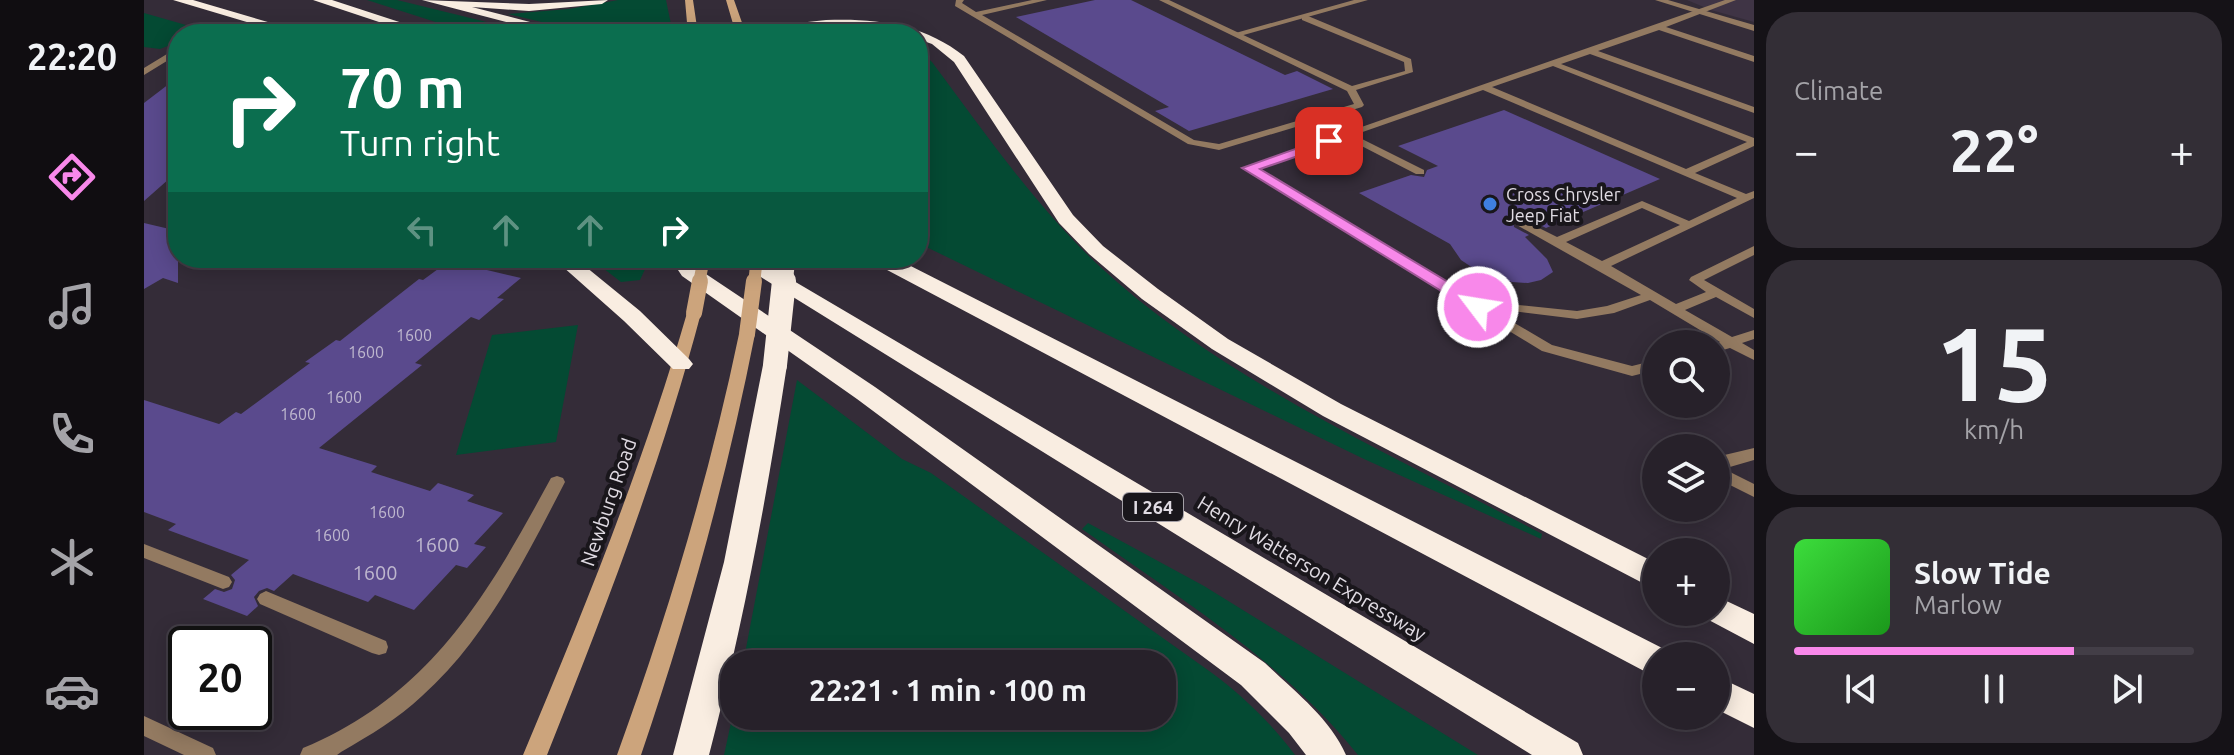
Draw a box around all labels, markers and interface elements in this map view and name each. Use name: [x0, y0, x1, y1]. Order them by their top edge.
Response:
text: 22:20: [27, 36, 117, 77]
icon: right: [208, 56, 312, 160]
text: 70 m: [340, 56, 465, 119]
text: Climate: [1794, 76, 1883, 105]
pin: [1295, 107, 1363, 175]
text: 22°: [1950, 116, 2038, 183]
icon: arrive: [1307, 119, 1351, 163]
text: Turn right: [340, 122, 500, 163]
text: −: [1794, 126, 1819, 175]
text: +: [2169, 126, 2194, 175]
icon: directions: [44, 149, 100, 205]
place label: Cross Chrysler Jeep Fiat: [1506, 184, 1621, 225]
marker: Cross Chrysler Jeep Fiat: [1481, 195, 1499, 213]
icon: left: [400, 208, 444, 252]
icon: ahead: [484, 208, 528, 252]
icon: ahead: [568, 208, 612, 252]
icon: right: [652, 208, 696, 252]
position arrow: [1436, 265, 1520, 349]
icon: music: [44, 278, 100, 334]
text: 15: [1935, 304, 2053, 421]
house number: 1600: [396, 326, 432, 344]
map controls: [1642, 330, 1730, 730]
button: search: [1642, 330, 1730, 418]
house number: 1600: [348, 343, 384, 361]
house number: 1600: [326, 388, 362, 406]
house number: 1600: [280, 405, 316, 423]
icon: phone: [44, 406, 100, 462]
text: km/h: [1964, 415, 2024, 444]
button: layers: [1642, 434, 1730, 522]
street label: Newburg Road: [575, 435, 641, 569]
street label: Henry Watterson Expressway: [1194, 491, 1431, 646]
road number: I 264: [1123, 493, 1183, 521]
house number: 1600: [369, 503, 405, 521]
house number: 1600: [314, 526, 350, 544]
house number: 1600: [414, 533, 460, 556]
icon: climate: [44, 534, 100, 590]
button: +: [1642, 538, 1730, 626]
text: Slow Tide: [1914, 556, 2051, 590]
house number: 1600: [352, 561, 398, 584]
text: Marlow: [1914, 590, 2002, 619]
speed limit sign: 20: [168, 626, 272, 730]
button: −: [1642, 642, 1730, 730]
icon: car: [44, 663, 100, 719]
icon: previous: [1839, 667, 1883, 711]
icon: pause: [1972, 667, 2016, 711]
icon: next: [2105, 667, 2149, 711]
text: 22:21 · 1 min · 100 m: [809, 673, 1087, 707]

